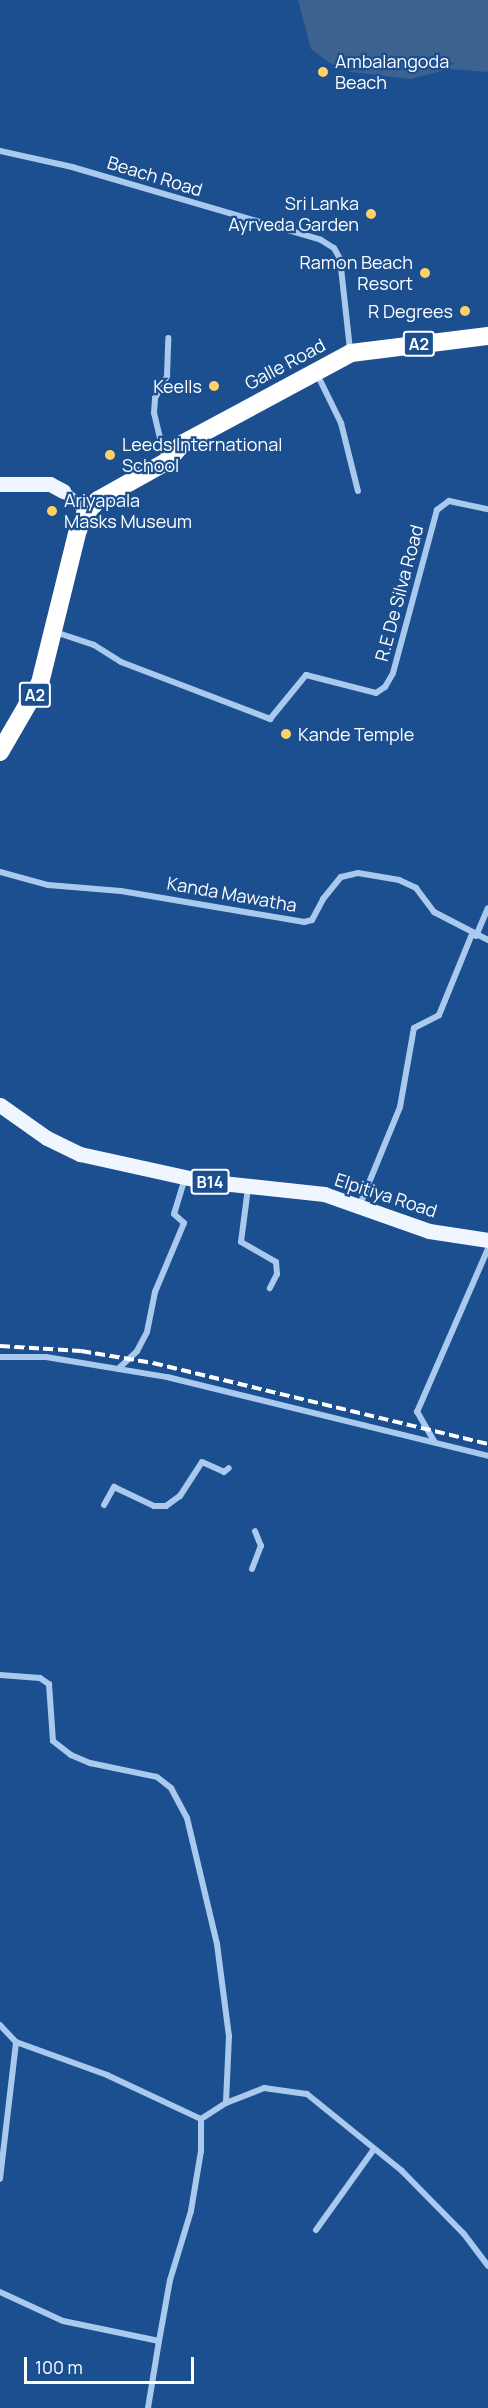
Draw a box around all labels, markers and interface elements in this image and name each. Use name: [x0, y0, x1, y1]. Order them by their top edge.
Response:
place label: Ambalangoda Beach: [335, 51, 449, 94]
marker: Ambalangoda Beach: [316, 65, 330, 79]
street label: Beach Road: [105, 151, 205, 201]
place label: Sri Lanka Ayrveda Garden: [228, 193, 359, 236]
marker: Sri Lanka Ayrveda Garden: [364, 207, 378, 221]
place label: Ramon Beach Resort: [299, 252, 413, 294]
marker: Ramon Beach Resort: [418, 266, 432, 280]
place label: R Degrees: [368, 300, 453, 322]
marker: R Degrees: [458, 304, 472, 318]
road number: A2: [402, 331, 436, 357]
street label: Galle Road: [241, 334, 329, 394]
place label: Keells: [153, 375, 202, 397]
marker: Keells: [207, 379, 221, 393]
place label: Leeds International School: [122, 434, 282, 476]
marker: Leeds International School: [103, 448, 117, 462]
place label: Ariyapala Masks Museum: [64, 490, 192, 532]
marker: Ariyapala Masks Museum: [45, 504, 59, 518]
street label: R.E De Silva Road: [370, 522, 428, 664]
road number: A2: [18, 682, 51, 708]
place label: Kande Temple: [298, 723, 414, 745]
marker: Kande Temple: [279, 727, 293, 741]
street label: Kanda Mawatha: [165, 872, 299, 916]
street label: Elpitiya Road: [332, 1168, 440, 1222]
road number: B14: [190, 1169, 230, 1195]
scale bar: [27, 2345, 196, 2383]
text: 100 m: [35, 2355, 83, 2379]

